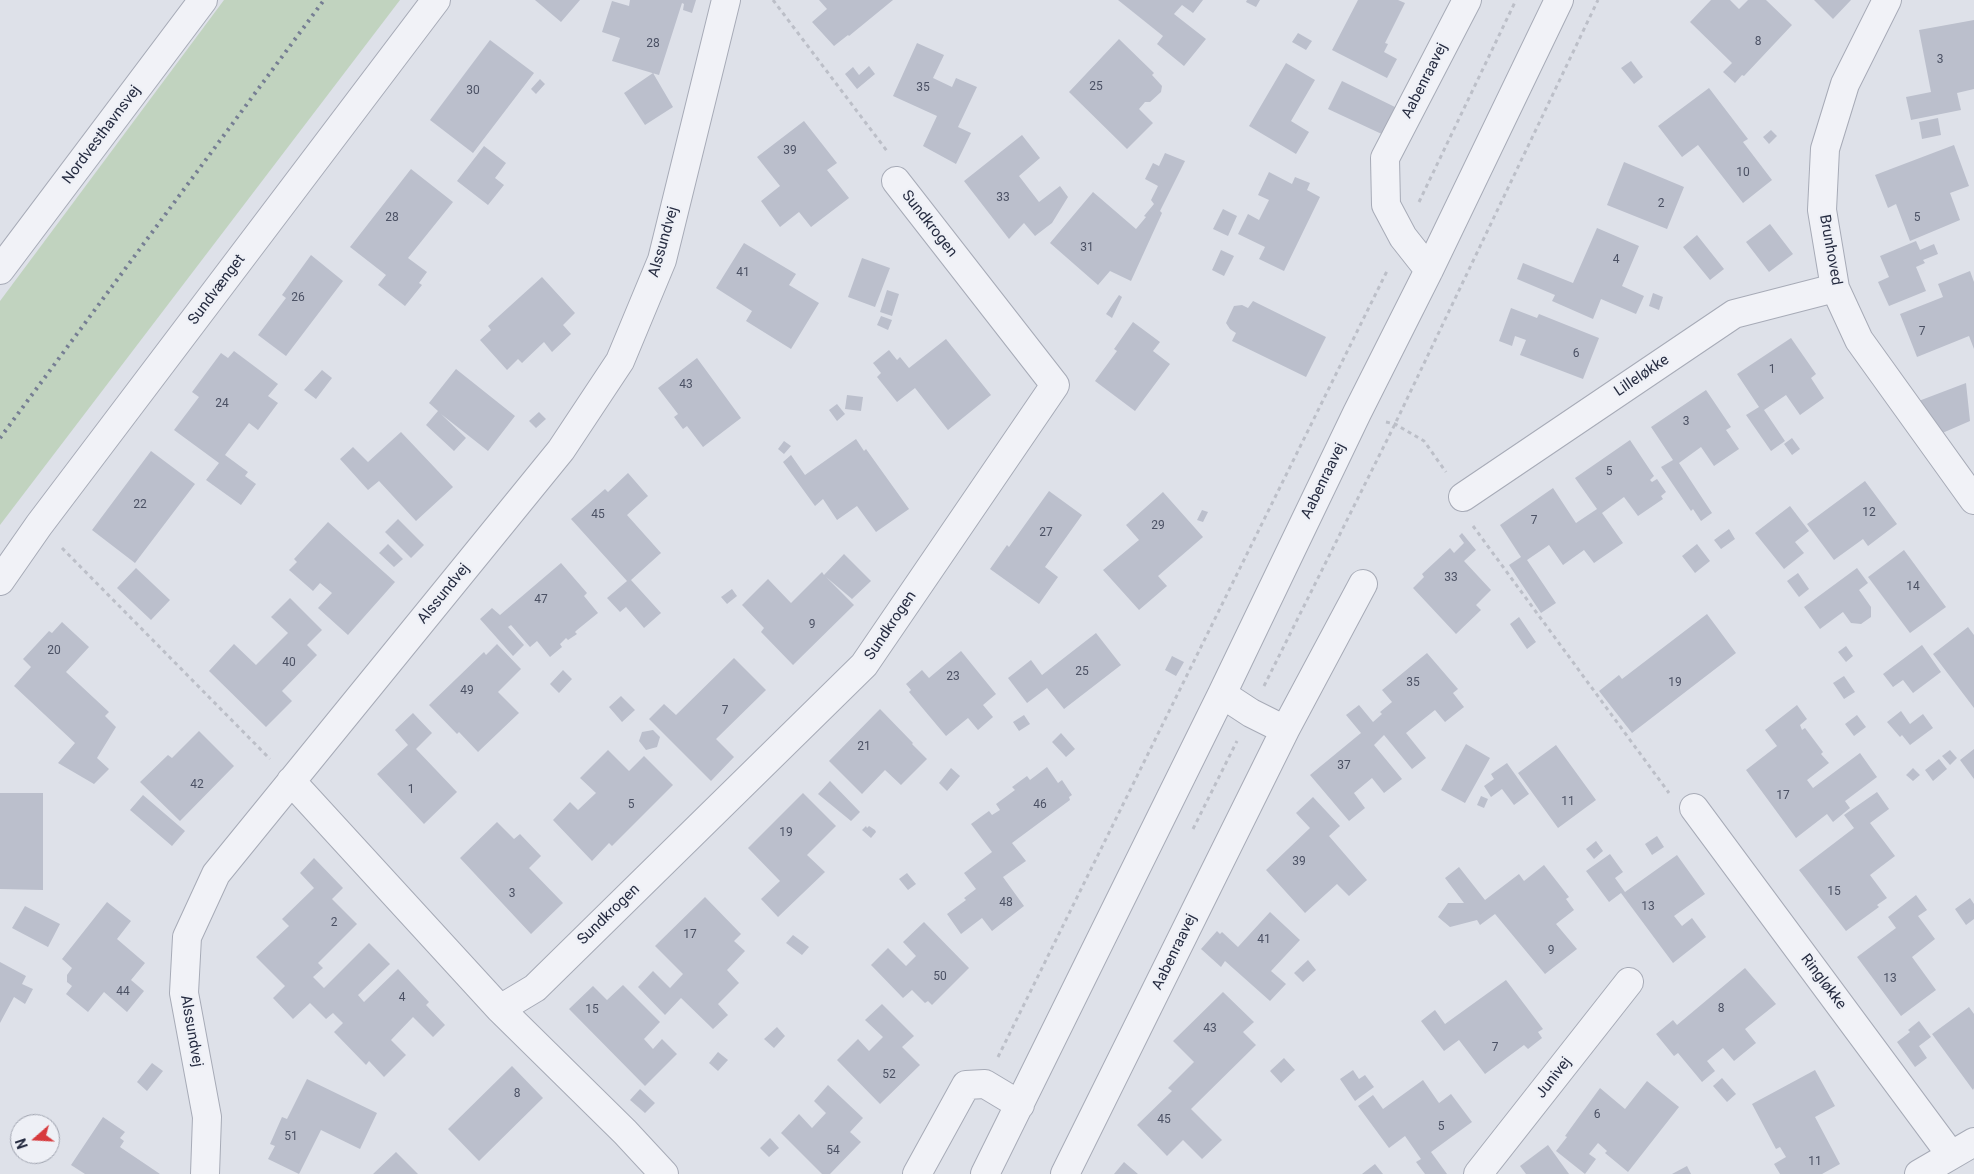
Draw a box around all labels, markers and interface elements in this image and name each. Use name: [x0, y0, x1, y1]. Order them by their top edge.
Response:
house number: 8: [1755, 35, 1761, 49]
house number: 28: [646, 37, 660, 51]
street label: Aabenraavej: [1398, 40, 1452, 122]
house number: 3: [1937, 53, 1943, 67]
house number: 25: [1089, 80, 1103, 94]
house number: 35: [916, 81, 930, 95]
street label: Nordvesthavnsvej: [59, 82, 145, 188]
house number: 30: [466, 84, 480, 98]
house number: 39: [783, 144, 797, 158]
house number: 10: [1736, 166, 1750, 180]
street label: Sundkrogen: [897, 187, 961, 261]
house number: 33: [996, 191, 1010, 205]
house number: 2: [1658, 197, 1664, 211]
street label: Alssundvej: [645, 205, 683, 279]
house number: 28: [385, 211, 399, 225]
house number: 5: [1914, 211, 1920, 225]
street label: Brunhoved: [1815, 213, 1845, 287]
house number: 31: [1080, 241, 1094, 255]
street label: Sundvænget: [185, 251, 249, 329]
house number: 4: [1613, 253, 1619, 267]
house number: 41: [736, 266, 750, 280]
house number: 26: [291, 291, 305, 305]
house number: 7: [1919, 325, 1925, 339]
house number: 6: [1573, 347, 1579, 361]
street label: Lilleløkke: [1611, 351, 1673, 401]
house number: 1: [1769, 363, 1775, 377]
house number: 43: [679, 378, 693, 392]
house number: 24: [215, 397, 229, 411]
house number: 3: [1683, 415, 1689, 429]
street label: Aabenraavej: [1298, 440, 1350, 522]
house number: 5: [1606, 465, 1612, 479]
house number: 22: [133, 498, 147, 512]
house number: 12: [1862, 506, 1876, 520]
house number: 45: [591, 508, 605, 522]
house number: 7: [1531, 514, 1537, 528]
house number: 29: [1151, 519, 1165, 533]
house number: 27: [1039, 526, 1053, 540]
street label: Alssundvej: [414, 560, 474, 628]
house number: 33: [1444, 571, 1458, 585]
house number: 14: [1906, 580, 1920, 594]
street label: Sundkrogen: [861, 588, 921, 664]
house number: 47: [534, 593, 548, 607]
house number: 9: [809, 618, 815, 632]
house number: 20: [47, 644, 61, 658]
house number: 40: [282, 656, 296, 670]
house number: 25: [1075, 665, 1089, 679]
house number: 23: [946, 670, 960, 684]
house number: 35: [1406, 676, 1420, 690]
house number: 19: [1668, 676, 1682, 690]
house number: 49: [460, 684, 474, 698]
house number: 7: [722, 704, 728, 718]
house number: 21: [857, 740, 871, 754]
house number: 37: [1337, 759, 1351, 773]
house number: 42: [190, 778, 204, 792]
house number: 1: [408, 783, 414, 797]
house number: 17: [1776, 789, 1790, 803]
house number: 11: [1561, 795, 1575, 809]
house number: 5: [628, 798, 634, 812]
house number: 46: [1033, 798, 1047, 812]
house number: 19: [779, 826, 793, 840]
house number: 39: [1292, 855, 1306, 869]
street label: Sundkrogen: [574, 881, 644, 949]
house number: 15: [1827, 885, 1841, 899]
house number: 3: [509, 887, 515, 901]
house number: 48: [999, 896, 1013, 910]
house number: 13: [1641, 900, 1655, 914]
street label: Aabenraavej: [1149, 911, 1201, 993]
house number: 2: [331, 916, 337, 930]
house number: 17: [683, 928, 697, 942]
house number: 41: [1257, 933, 1271, 947]
house number: 9: [1548, 944, 1554, 958]
street label: Ringløkke: [1796, 951, 1850, 1013]
house number: 50: [933, 970, 947, 984]
house number: 13: [1883, 972, 1897, 986]
house number: 44: [116, 985, 130, 999]
house number: 4: [399, 991, 405, 1005]
street label: Alssundvej: [176, 994, 206, 1068]
house number: 8: [1718, 1002, 1724, 1016]
house number: 15: [585, 1003, 599, 1017]
house number: 43: [1203, 1022, 1217, 1036]
house number: 7: [1492, 1041, 1498, 1055]
street label: Junivej: [1532, 1054, 1576, 1102]
house number: 52: [882, 1068, 896, 1082]
house number: 8: [514, 1087, 520, 1101]
house number: 6: [1594, 1108, 1600, 1122]
house number: 45: [1157, 1113, 1171, 1127]
north arrow: [10, 1114, 60, 1164]
house number: 5: [1438, 1120, 1444, 1134]
house number: 51: [284, 1130, 298, 1144]
text: N: [13, 1136, 31, 1151]
house number: 54: [826, 1144, 840, 1158]
house number: 11: [1808, 1155, 1822, 1169]

